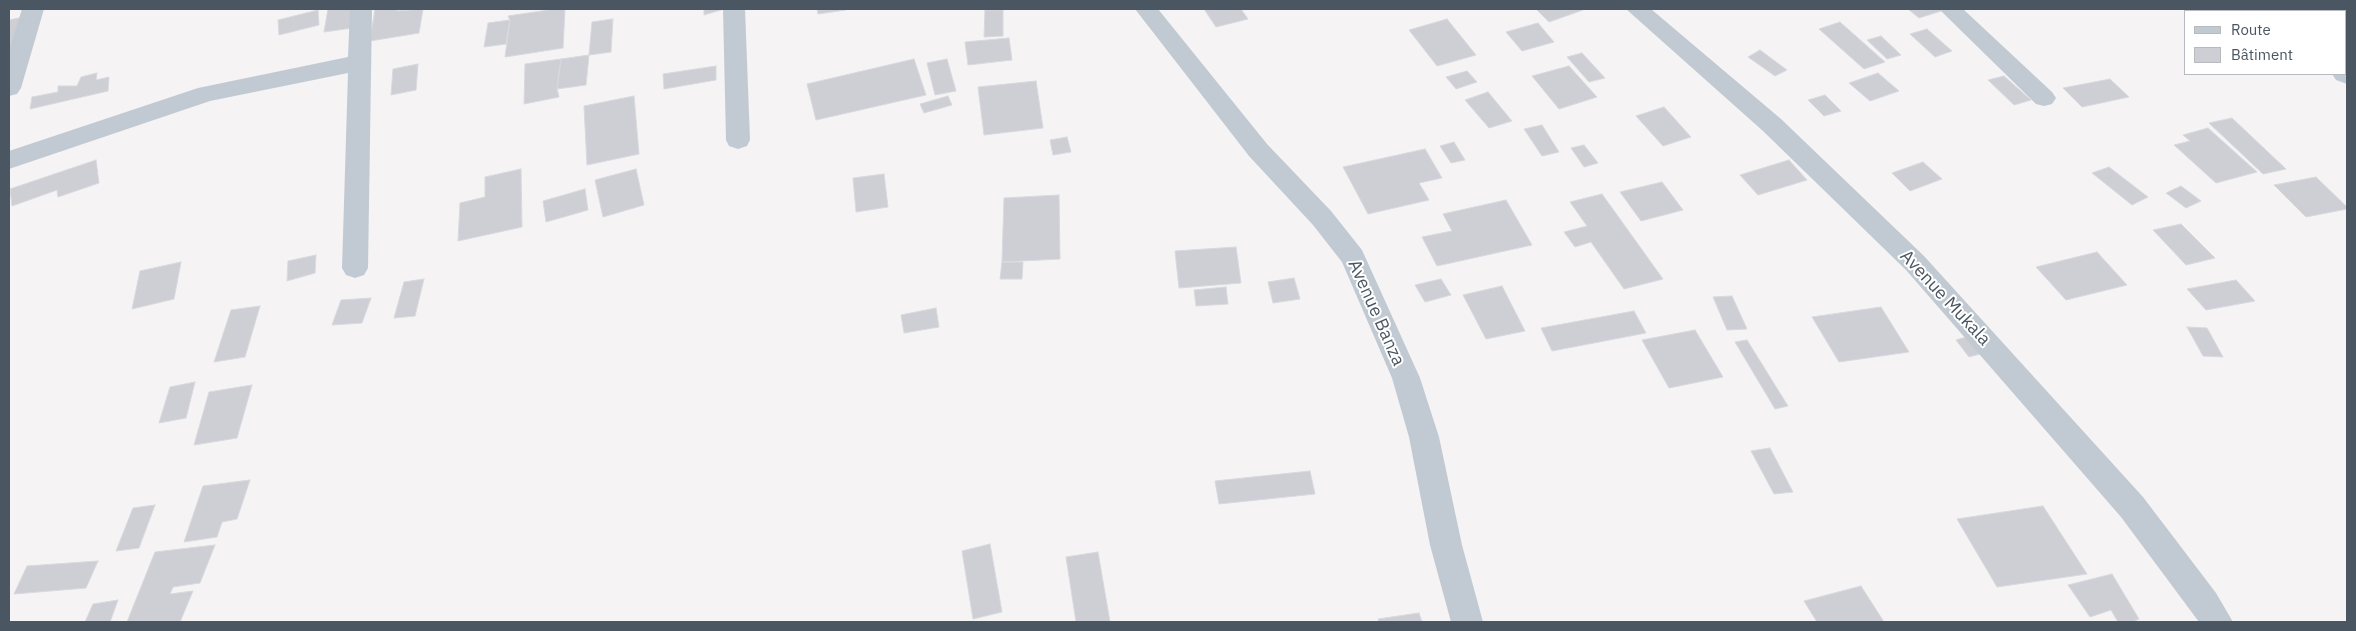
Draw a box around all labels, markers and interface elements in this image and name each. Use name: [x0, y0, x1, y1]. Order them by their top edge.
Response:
legend: [2184, 10, 2346, 75]
text: Route: [2231, 20, 2271, 39]
text: Bâtiment: [2231, 45, 2293, 64]
street label: Avenue Mukala: [1895, 246, 1995, 350]
street label: Avenue Banza: [1343, 257, 1409, 369]

